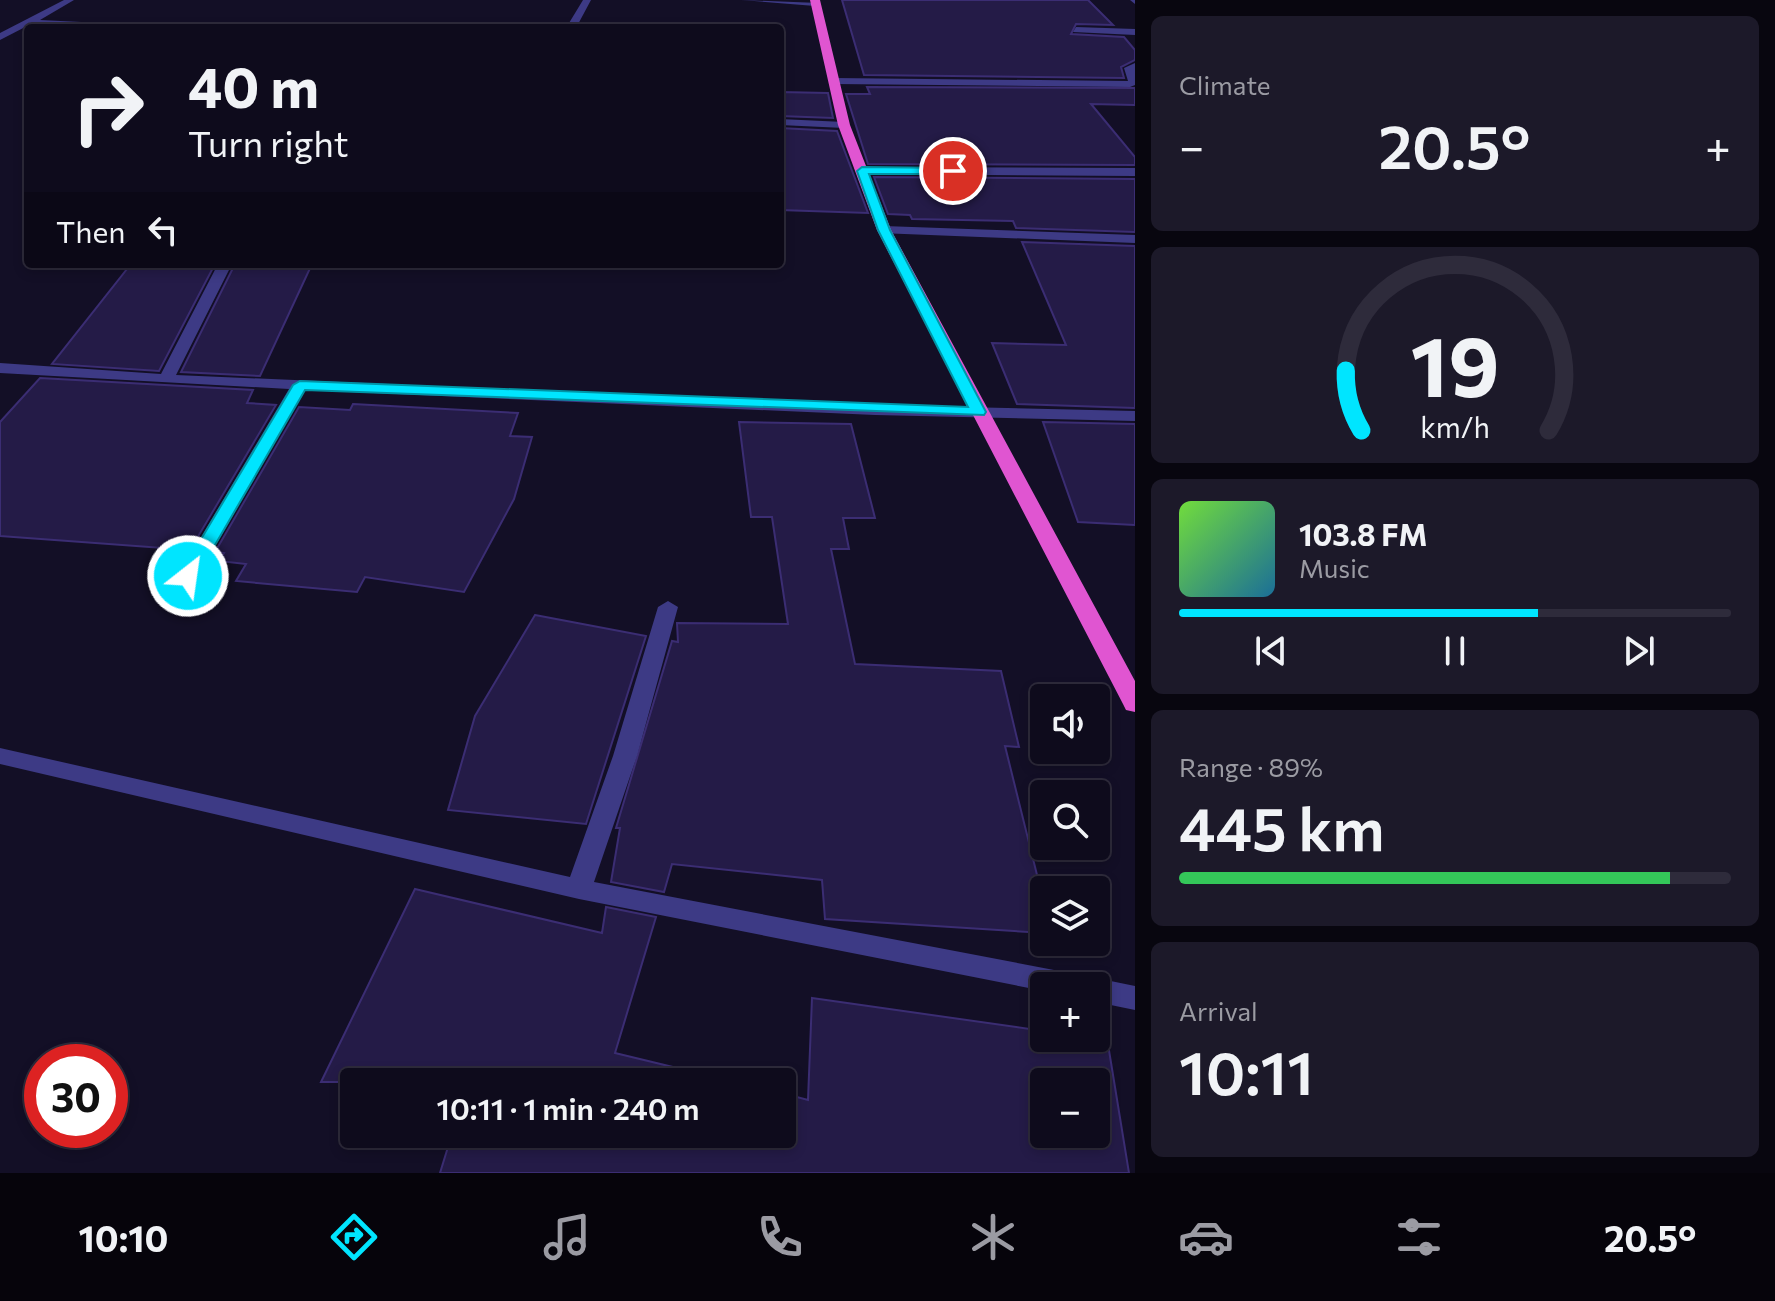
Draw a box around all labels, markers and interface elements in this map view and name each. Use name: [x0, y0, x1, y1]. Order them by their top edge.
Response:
text: 40 m: [188, 51, 319, 120]
icon: right: [56, 56, 160, 160]
text: Climate: [1179, 69, 1271, 100]
text: 20.5°: [1379, 108, 1531, 181]
text: −: [1179, 118, 1204, 172]
text: +: [1705, 118, 1731, 172]
text: Turn right: [188, 120, 349, 164]
pin: [919, 137, 987, 205]
icon: arrive: [931, 149, 975, 193]
icon: left: [141, 208, 185, 252]
text: Then: [56, 212, 125, 249]
text: 19: [1411, 312, 1499, 414]
text: km/h: [1420, 409, 1490, 444]
text: 103.8 FM: [1299, 515, 1427, 552]
position arrow: [146, 534, 230, 618]
text: Music: [1299, 552, 1370, 583]
icon: previous: [1249, 629, 1293, 673]
icon: pause: [1433, 629, 1477, 673]
icon: next: [1617, 629, 1661, 673]
map controls: [1030, 684, 1110, 1148]
button: sound: [1030, 684, 1110, 764]
text: Range · 89%: [1179, 751, 1323, 782]
button: search: [1030, 780, 1110, 860]
text: 445 km: [1179, 790, 1385, 863]
button: layers: [1030, 876, 1110, 956]
button: +: [1030, 972, 1110, 1052]
text: Arrival: [1179, 995, 1258, 1026]
text: 10:11: [1179, 1034, 1314, 1107]
speed limit sign: 30: [24, 1044, 128, 1148]
button: −: [1030, 1068, 1110, 1148]
text: 10:11 · 1 min · 240 m: [437, 1089, 699, 1126]
icon: directions: [326, 1209, 382, 1265]
icon: music: [539, 1209, 595, 1265]
icon: phone: [752, 1209, 808, 1265]
icon: climate: [965, 1209, 1021, 1265]
icon: car: [1178, 1209, 1234, 1265]
icon: filters: [1391, 1209, 1447, 1265]
text: 10:10: [79, 1215, 168, 1259]
text: 20.5°: [1604, 1215, 1696, 1259]

